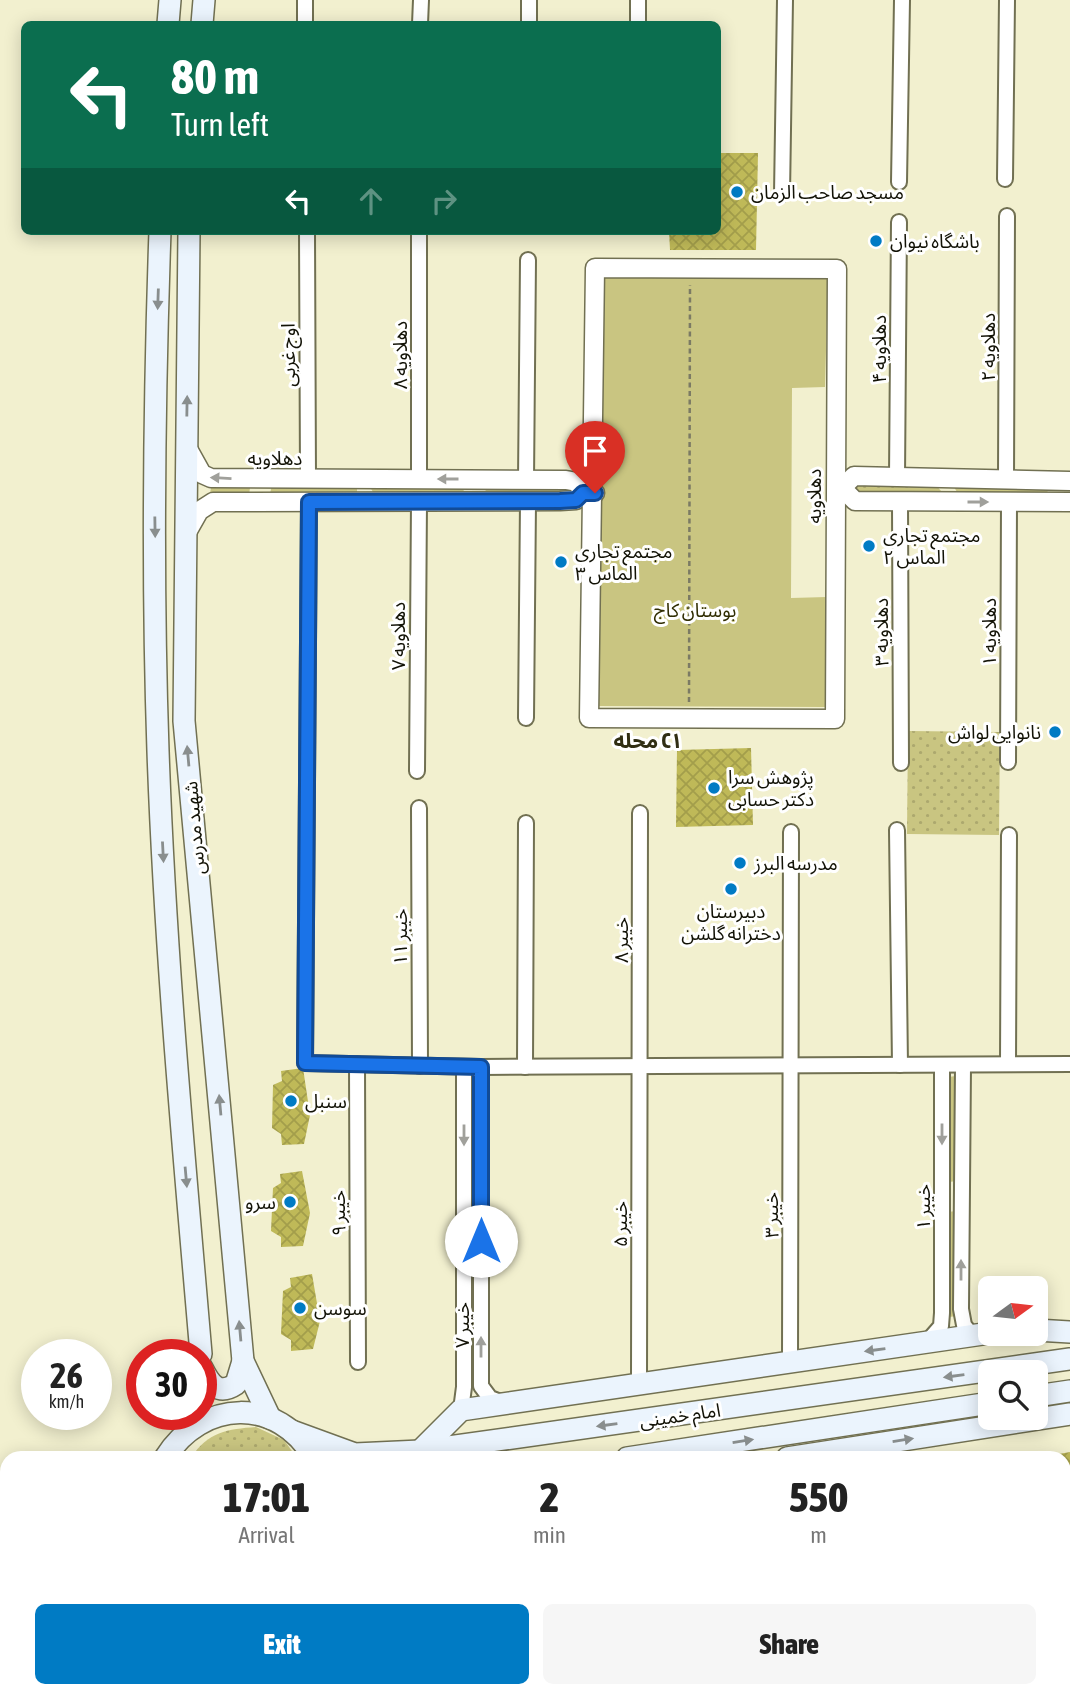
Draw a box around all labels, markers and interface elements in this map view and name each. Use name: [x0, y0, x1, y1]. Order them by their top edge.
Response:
text: 80 m: [171, 48, 259, 104]
icon: left: [56, 49, 147, 140]
text: Turn left: [171, 106, 269, 143]
place label: مسجد صاحب الزمان: [751, 181, 904, 204]
icon: left: [279, 182, 317, 220]
icon: ahead: [352, 182, 390, 220]
icon: right: [425, 182, 463, 220]
marker: مسجد صاحب الزمان: [729, 184, 745, 200]
place label: باشگاه نیوان: [890, 230, 980, 253]
marker: باشگاه نیوان: [868, 233, 884, 249]
one-way arrow: [152, 288, 163, 310]
street label: دهلاویه ۲: [977, 313, 1000, 381]
street label: دهلاویه ۴: [868, 315, 891, 383]
street label: دهلاویه ۸: [389, 321, 412, 389]
street label: اوج غربی: [277, 323, 302, 387]
one-way arrow: [182, 395, 193, 417]
pin: [565, 421, 625, 493]
icon: arrive: [576, 432, 614, 470]
street label: دهلاویه: [248, 447, 302, 470]
street label: دهلاویه: [803, 469, 826, 523]
one-way arrow: [209, 472, 231, 483]
one-way arrow: [437, 473, 459, 485]
one-way arrow: [967, 496, 989, 508]
one-way arrow: [150, 516, 161, 538]
place label: مجتمع تجاری الماس ۲: [883, 524, 981, 569]
marker: مجتمع تجاری الماس ۲: [861, 538, 877, 554]
place label: مجتمع تجاری الماس ۳: [575, 540, 673, 585]
marker: مجتمع تجاری الماس ۳: [553, 554, 569, 570]
street label: دهلاویه ۳: [870, 598, 893, 666]
street label: دهلاویه ۱: [978, 598, 1001, 666]
park label: بوستان کاج: [654, 599, 736, 624]
street label: دهلاویه ۷: [387, 602, 410, 670]
place label: نانوایی لواش: [948, 721, 1041, 744]
marker: نانوایی لواش: [1047, 724, 1063, 740]
district label: محله C۱: [613, 728, 683, 752]
one-way arrow: [182, 745, 193, 767]
place label: پژوهش سرا دکتر حسابی: [728, 766, 814, 811]
street label: شهید مدرس: [179, 780, 210, 876]
marker: پژوهش سرا دکتر حسابی: [706, 780, 722, 796]
one-way arrow: [158, 841, 169, 863]
place label: مدرسه البرز: [753, 852, 838, 875]
marker: مدرسه البرز: [732, 855, 748, 871]
marker: دبیرستان دخترانه گلشن: [723, 881, 739, 897]
place label: دبیرستان دخترانه گلشن: [681, 900, 781, 945]
street label: خیبر ۱۱: [389, 909, 412, 965]
street label: خیبر ۸: [610, 917, 633, 963]
place label: سنبل: [305, 1090, 347, 1113]
one-way arrow: [214, 1093, 225, 1115]
marker: سنبل: [283, 1093, 299, 1109]
one-way arrow: [936, 1123, 948, 1145]
one-way arrow: [458, 1124, 470, 1146]
one-way arrow: [181, 1166, 192, 1188]
street label: خیبر ۱: [912, 1184, 935, 1230]
street label: خیبر ۹: [327, 1190, 350, 1236]
place label: سرو: [245, 1191, 276, 1214]
street label: خیبر ۳: [760, 1192, 783, 1238]
marker: سرو: [282, 1194, 298, 1210]
street label: خیبر ۵: [609, 1201, 632, 1247]
position arrow: [444, 1204, 518, 1278]
one-way arrow: [955, 1258, 967, 1280]
north arrow: [978, 1276, 1048, 1346]
map controls: [978, 1276, 1048, 1430]
place label: سوسن: [314, 1297, 367, 1320]
marker: سوسن: [292, 1300, 308, 1316]
street label: خیبر ۷: [451, 1302, 474, 1348]
one-way arrow: [234, 1320, 245, 1342]
one-way arrow: [475, 1336, 487, 1358]
speed limit sign: 30: [126, 1339, 217, 1430]
one-way arrow: [863, 1345, 885, 1356]
text: 26: [50, 1355, 83, 1395]
button: search: [978, 1360, 1048, 1430]
one-way arrow: [943, 1371, 965, 1382]
text: km/h: [49, 1391, 84, 1412]
street label: امام خمینی: [638, 1398, 722, 1436]
one-way arrow: [596, 1419, 618, 1430]
one-way arrow: [892, 1434, 914, 1445]
one-way arrow: [732, 1435, 754, 1446]
text: 17:01: [223, 1473, 310, 1521]
text: 2: [540, 1473, 559, 1521]
text: 550: [789, 1473, 848, 1521]
text: Arrival: [238, 1522, 295, 1548]
text: min: [533, 1522, 566, 1548]
text: m: [810, 1522, 827, 1548]
button: Exit: [35, 1604, 529, 1684]
button: Share: [543, 1604, 1036, 1684]

